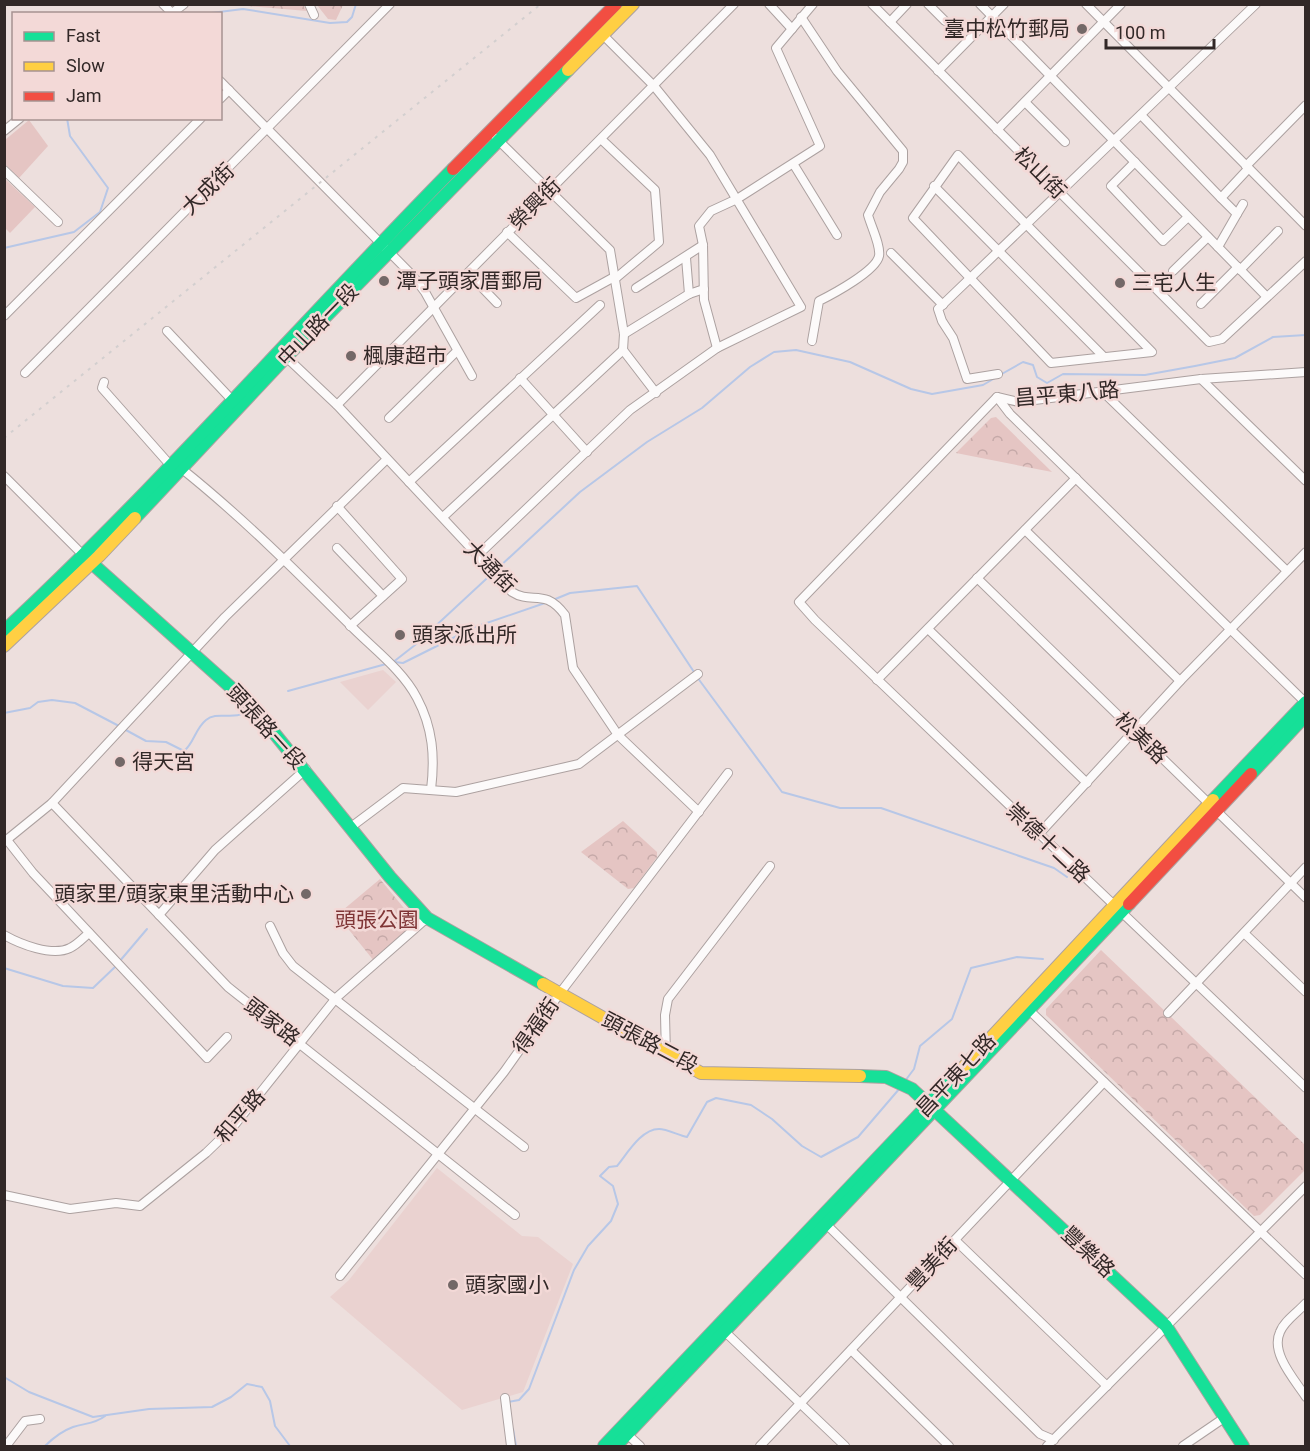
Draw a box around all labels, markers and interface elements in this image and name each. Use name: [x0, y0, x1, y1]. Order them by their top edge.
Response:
legend: [12, 12, 222, 120]
scale bar: [1106, 12, 1214, 50]
place label: 臺中松竹郵局: [944, 17, 1070, 41]
marker: 臺中松竹郵局: [1075, 22, 1089, 36]
text: 100 m: [1115, 22, 1166, 43]
text: Fast: [66, 25, 101, 46]
text: Slow: [66, 55, 105, 76]
text: Jam: [66, 85, 102, 106]
street label: 松山街: [1009, 142, 1071, 204]
street label: 大成街: [177, 158, 239, 220]
street label: 榮興街: [504, 173, 566, 235]
place label: 潭子頭家厝郵局: [396, 269, 543, 293]
place label: 三宅人生: [1132, 271, 1216, 295]
marker: 潭子頭家厝郵局: [377, 274, 391, 288]
marker: 三宅人生: [1113, 276, 1127, 290]
street label: 中山路一段: [273, 279, 363, 371]
place label: 楓康超市: [363, 344, 447, 368]
marker: 楓康超市: [344, 349, 358, 363]
street label: 昌平東八路: [1014, 377, 1120, 411]
street label: 大通街: [459, 536, 521, 598]
place label: 頭家派出所: [412, 623, 517, 647]
marker: 頭家派出所: [393, 628, 407, 642]
street label: 頭張路一段: [222, 680, 310, 774]
street label: 松美路: [1110, 707, 1172, 769]
place label: 得天宮: [132, 750, 195, 774]
marker: 得天宮: [113, 755, 127, 769]
street label: 崇德十二路: [1001, 798, 1095, 888]
place label: 頭家里/頭家東里活動中心: [54, 882, 294, 906]
marker: 頭家里/頭家東里活動中心: [299, 887, 313, 901]
park label: 頭張公園: [335, 908, 419, 932]
street label: 頭家路: [240, 993, 304, 1051]
street label: 得福街: [508, 993, 564, 1059]
street label: 頭張路二段: [598, 1008, 702, 1078]
street label: 昌平東七路: [911, 1028, 1001, 1122]
street label: 和平路: [210, 1084, 270, 1148]
street label: 豐樂路: [1057, 1222, 1119, 1282]
street label: 豐美街: [902, 1233, 962, 1295]
place label: 頭家國小: [465, 1273, 549, 1297]
marker: 頭家國小: [446, 1278, 460, 1292]

